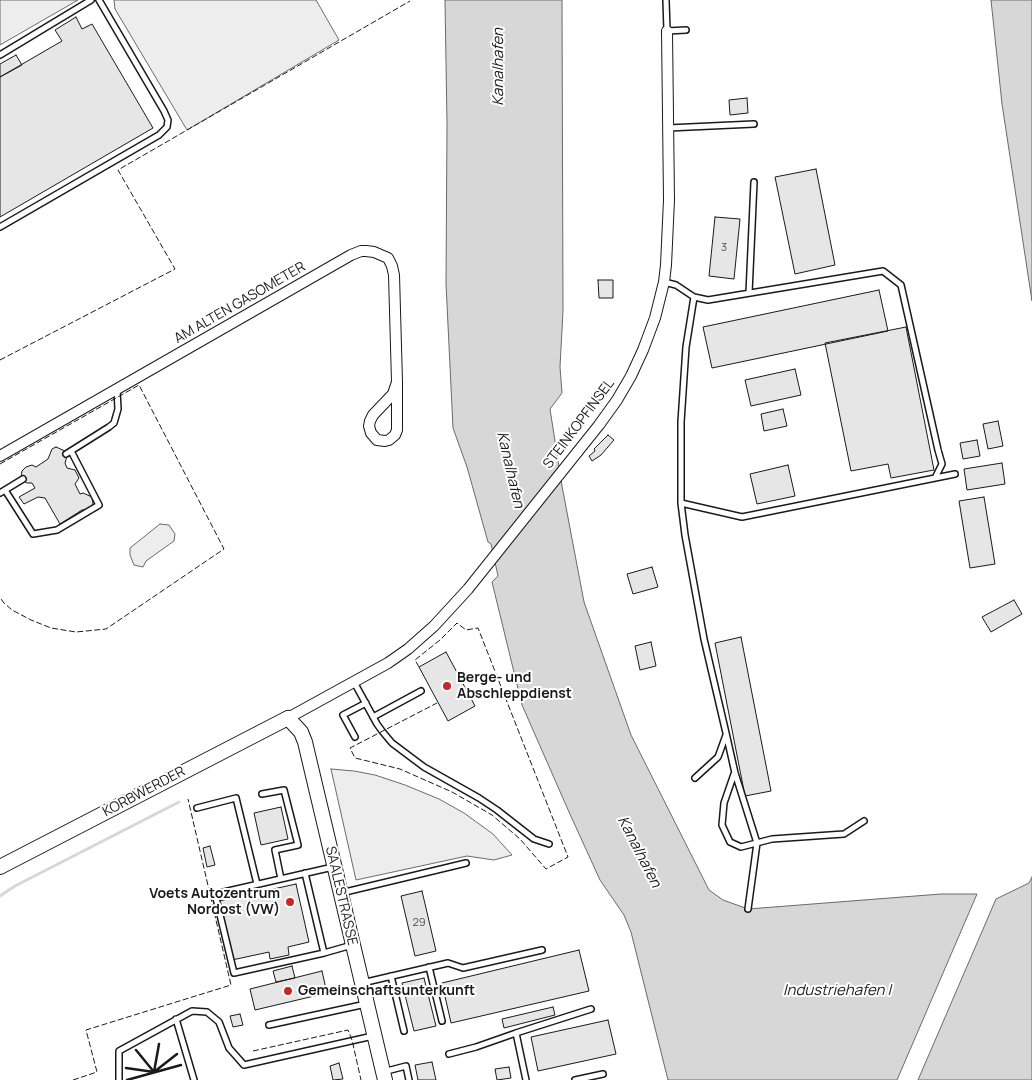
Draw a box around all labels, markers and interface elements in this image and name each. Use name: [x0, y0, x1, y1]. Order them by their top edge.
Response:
water label: Kanalhafen: [490, 28, 508, 106]
house number: 3: [721, 241, 727, 255]
street label: AM ALTEN GASOMETER: [171, 259, 309, 347]
street label: STEINKOPFINSEL: [540, 376, 618, 472]
water label: Kanalhafen: [492, 430, 528, 510]
place label: Berge- und Abschleppdienst: [457, 670, 572, 702]
marker: Berge- und Abschleppdienst: [441, 680, 453, 692]
street label: KORBWERDER: [100, 763, 188, 821]
water label: Kanalhafen: [613, 813, 665, 891]
street label: SAALESTRASSE: [321, 845, 361, 947]
place label: Voets Autozentrum Nordost (VW): [149, 886, 280, 919]
marker: Voets Autozentrum Nordost (VW): [284, 896, 296, 908]
house number: 29: [412, 916, 426, 930]
water label: Industriehafen I: [783, 982, 891, 1000]
place label: Gemeinschaftsunterkunft: [298, 983, 475, 999]
marker: Gemeinschaftsunterkunft: [282, 985, 294, 997]

